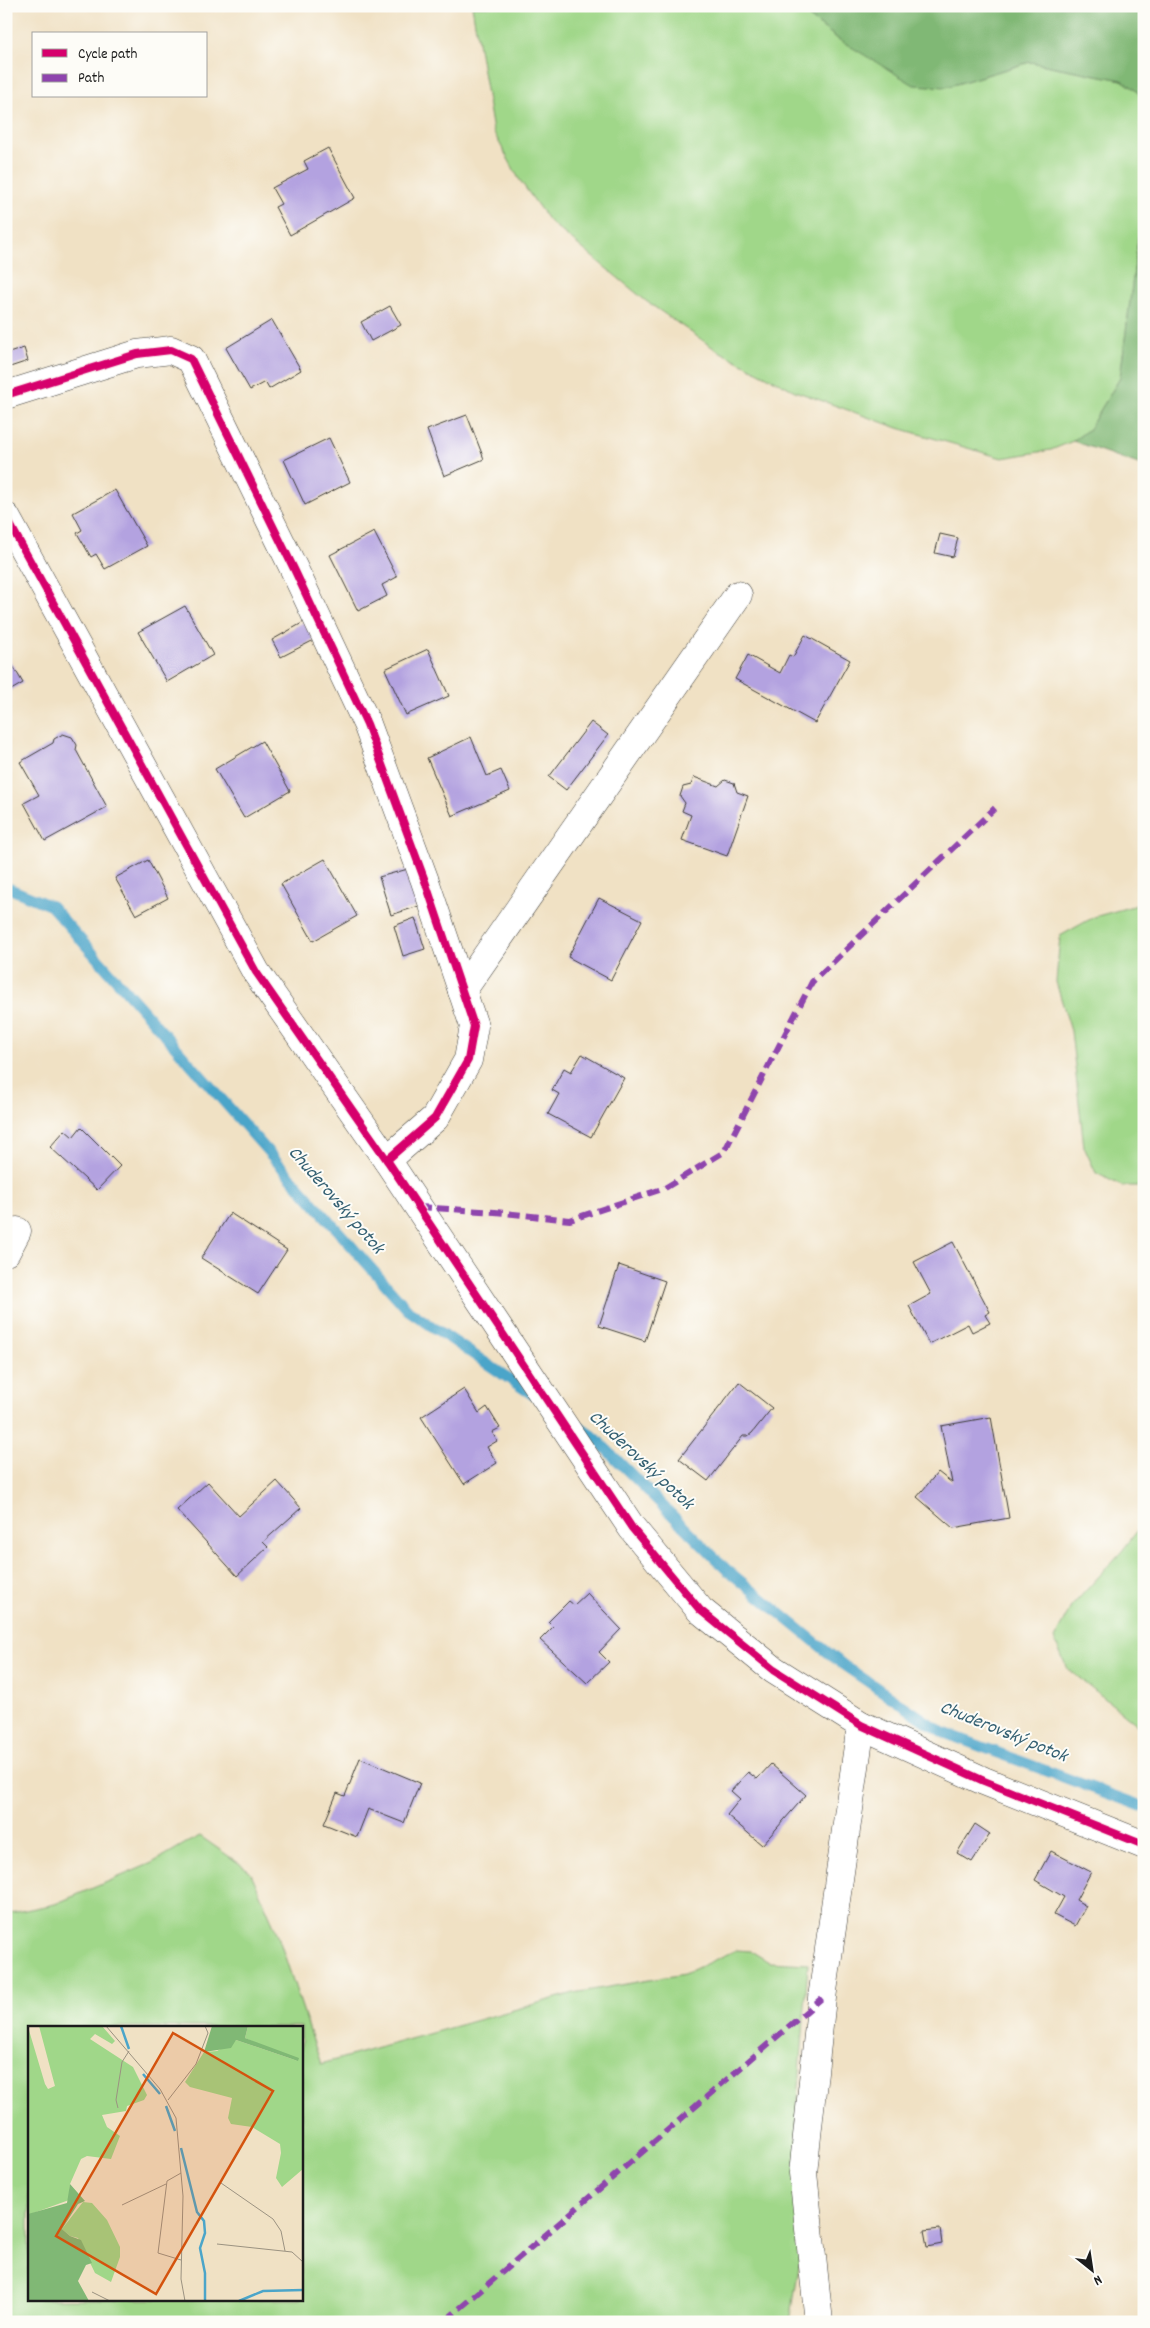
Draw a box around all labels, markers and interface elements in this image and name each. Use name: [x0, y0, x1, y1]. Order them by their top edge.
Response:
legend: [32, 32, 208, 98]
text: Cycle path: [78, 44, 138, 66]
text: Path: [78, 68, 104, 90]
water label: Chuderovský potok: [280, 1141, 391, 1263]
water label: Chuderovský potok: [581, 1405, 700, 1519]
water label: Chuderovský potok: [935, 1695, 1073, 1772]
inset map: [28, 2026, 302, 2300]
north arrow: [1068, 2246, 1118, 2296]
text: N: [1089, 2269, 1105, 2290]

